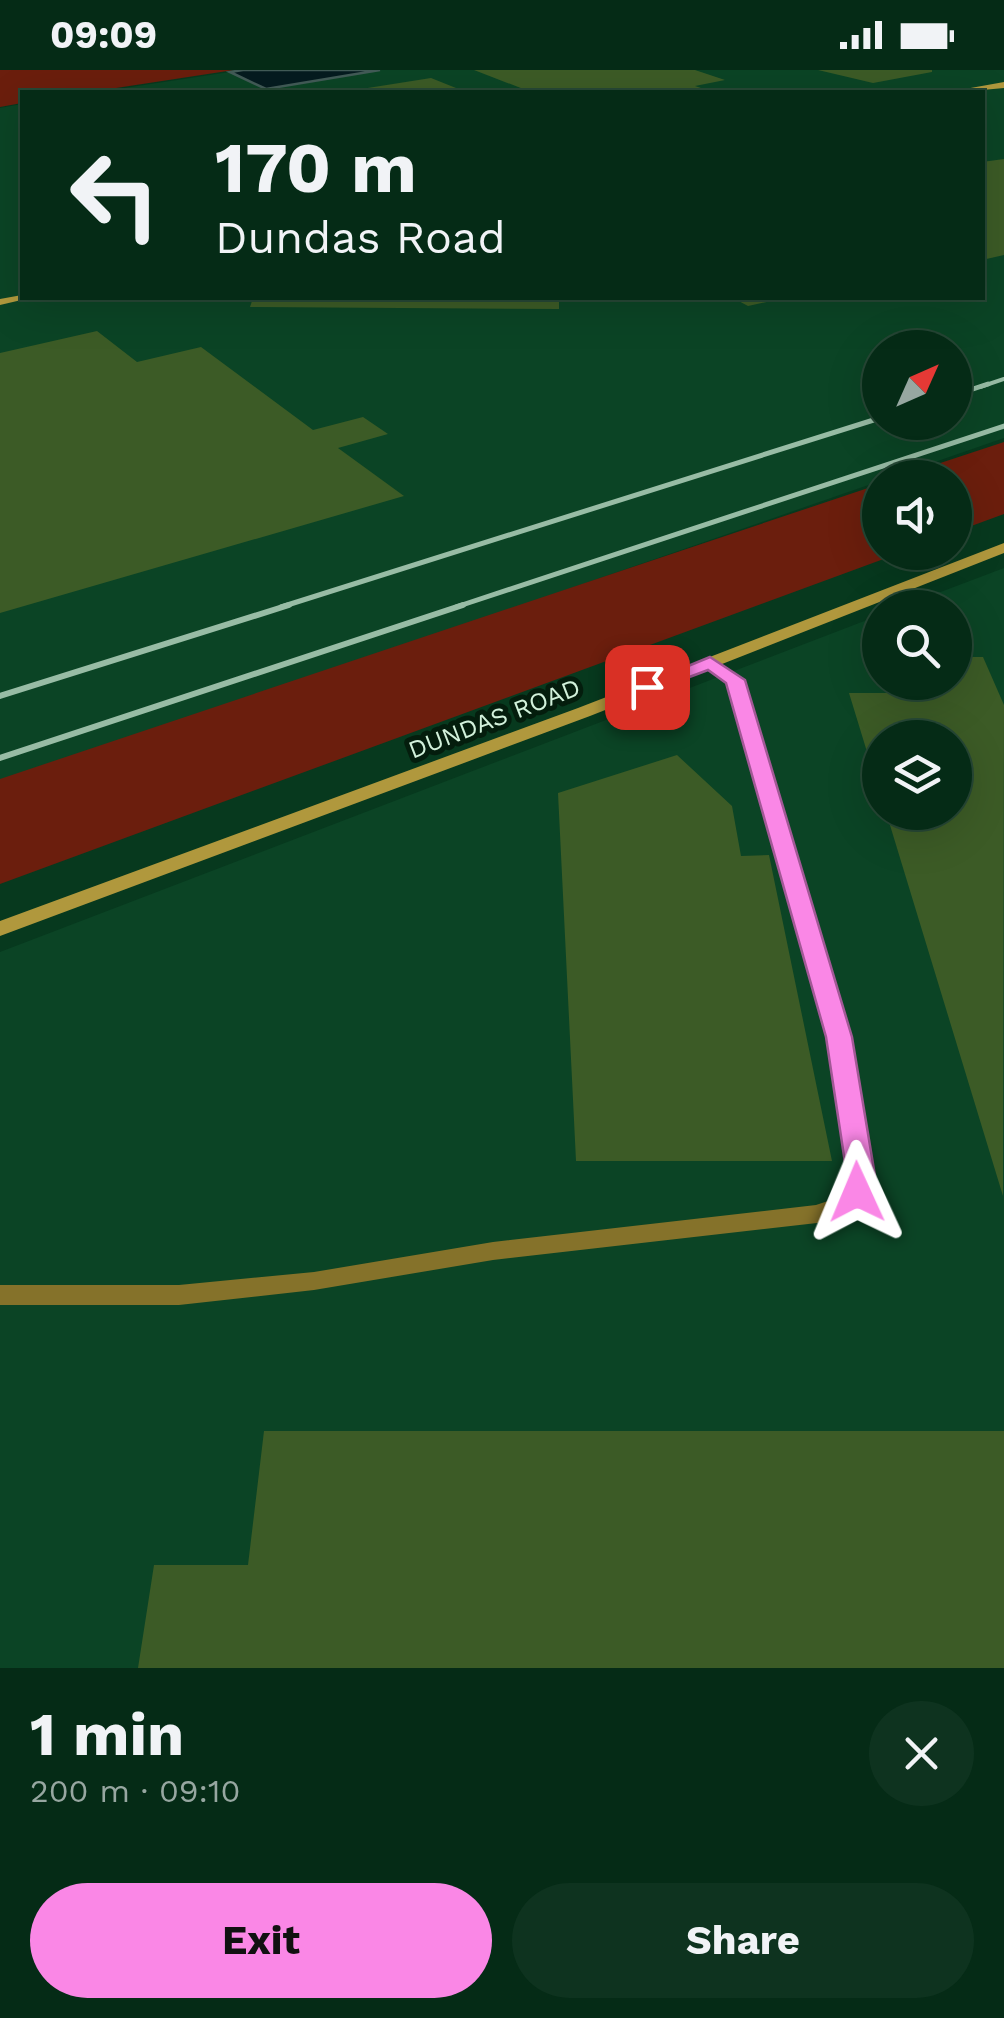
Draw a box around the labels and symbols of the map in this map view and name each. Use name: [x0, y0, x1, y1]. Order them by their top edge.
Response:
north arrow: [862, 330, 972, 440]
pin: [605, 645, 690, 730]
street label: DUNDAS ROAD: [404, 672, 584, 765]
position arrow: [805, 1140, 909, 1244]

